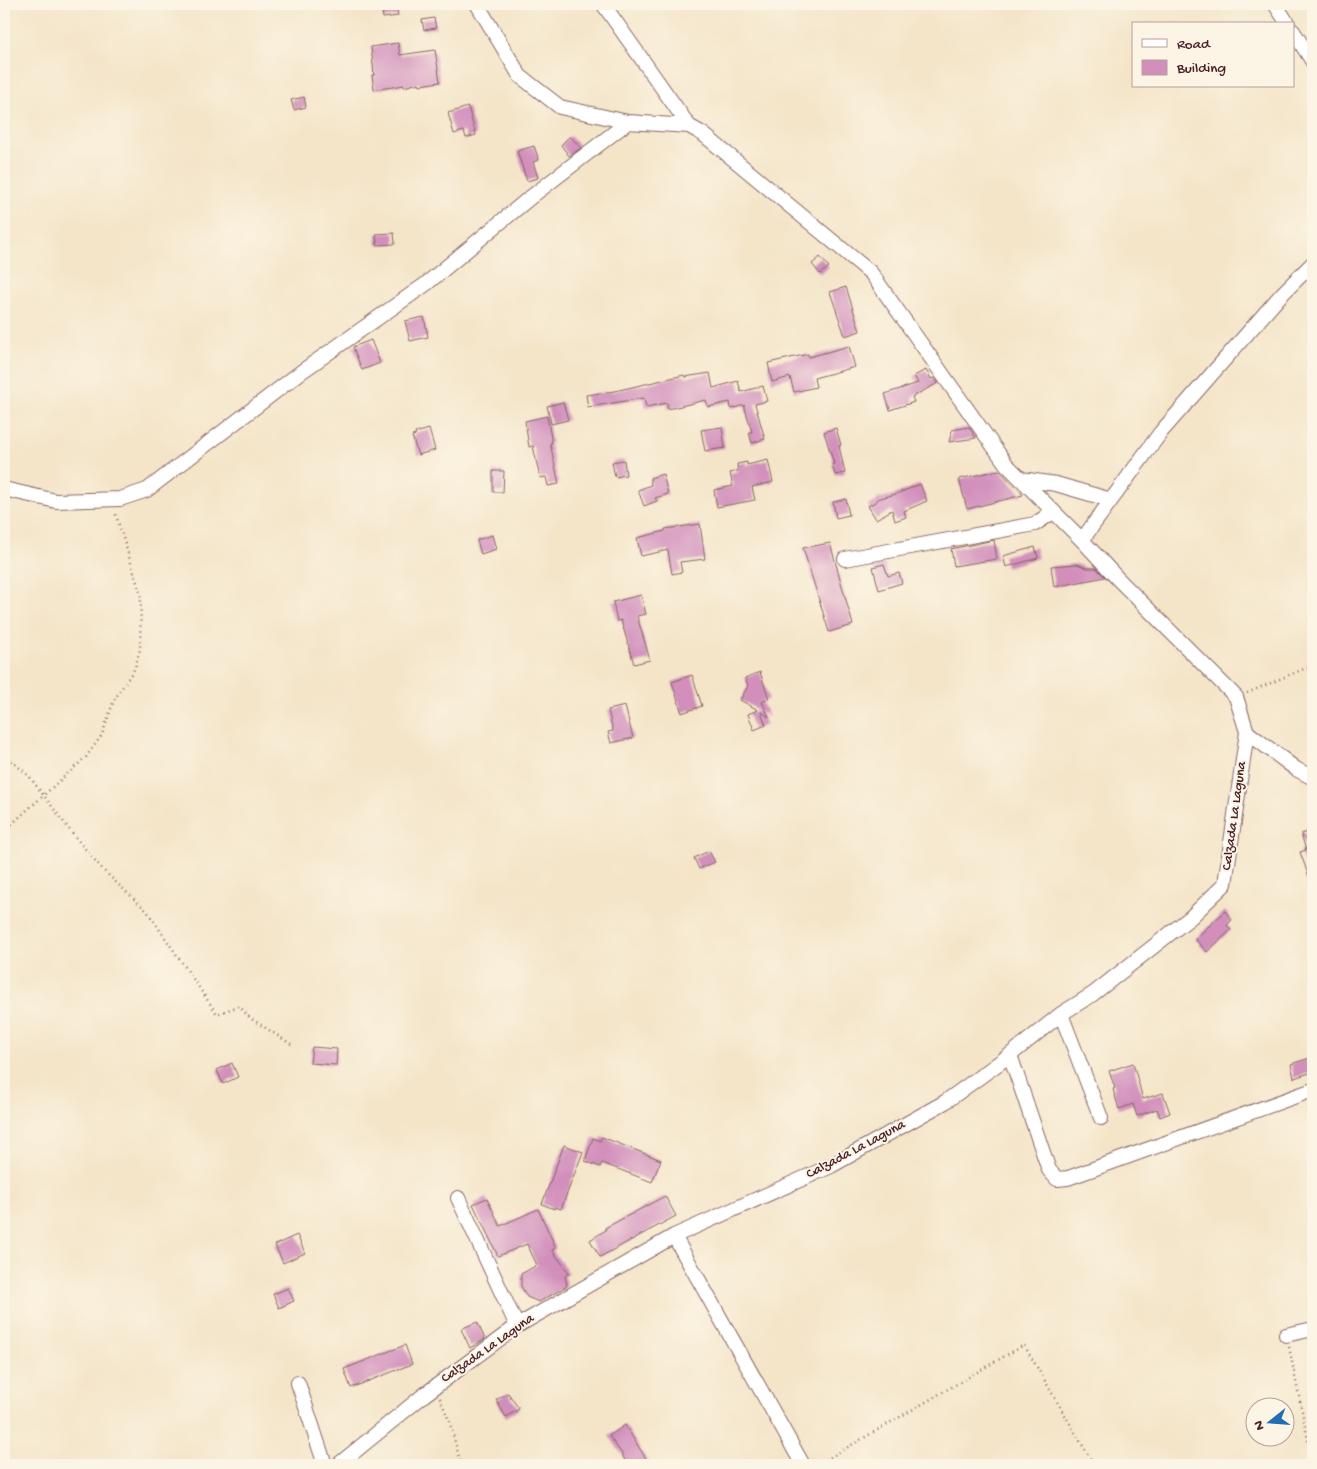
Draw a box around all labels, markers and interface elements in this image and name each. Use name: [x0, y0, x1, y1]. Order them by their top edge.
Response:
legend: [1132, 22, 1294, 88]
text: Road: [1177, 36, 1211, 54]
text: Building: [1176, 60, 1226, 78]
street label: Calzada La Laguna: [1219, 759, 1251, 872]
street label: Calzada La Laguna: [804, 1116, 910, 1183]
street label: Calzada La Laguna: [438, 1310, 539, 1387]
north arrow: [1244, 1396, 1294, 1446]
text: N: [1250, 1418, 1269, 1432]

